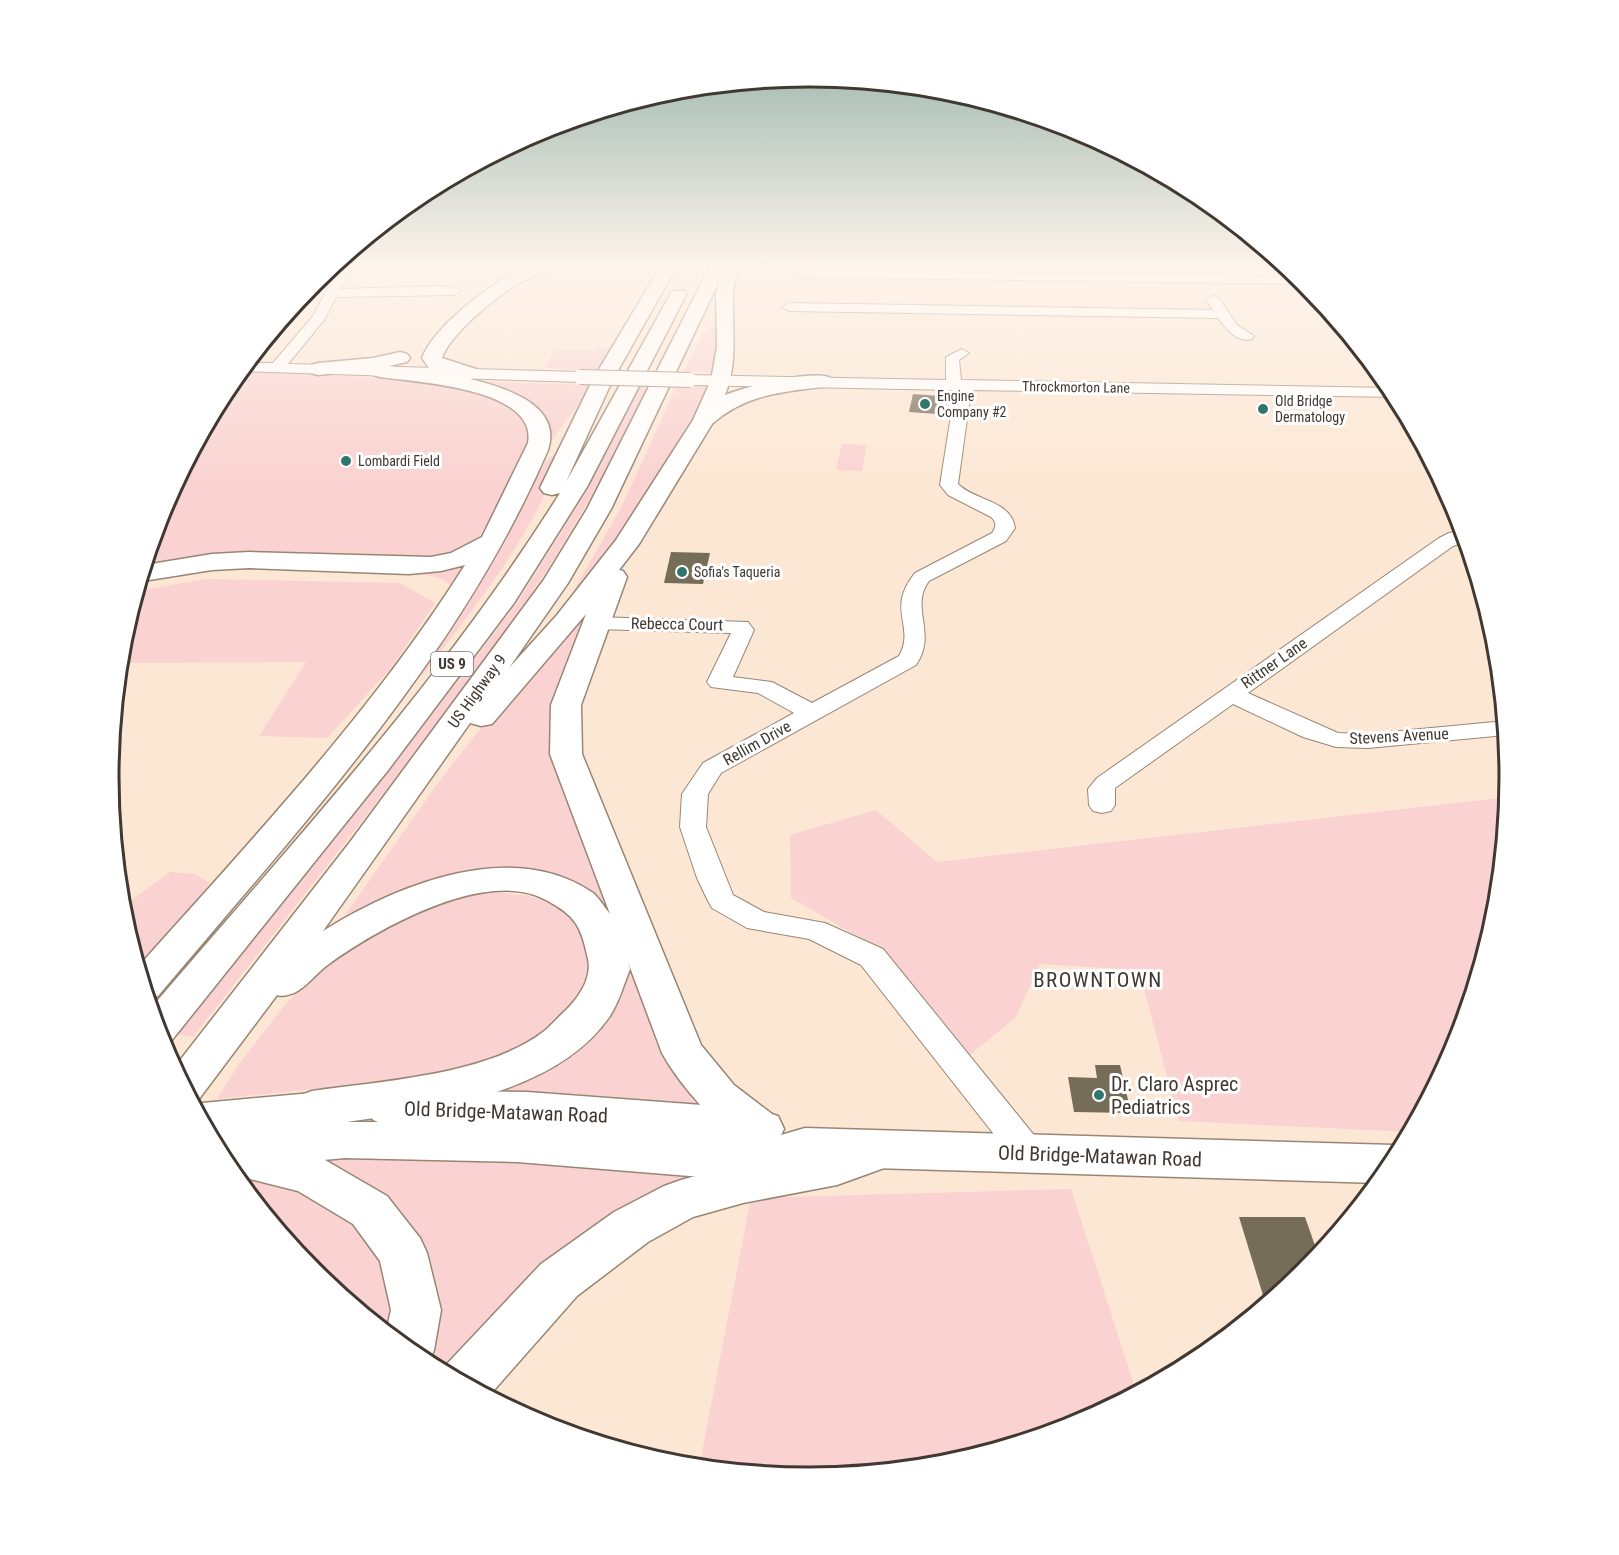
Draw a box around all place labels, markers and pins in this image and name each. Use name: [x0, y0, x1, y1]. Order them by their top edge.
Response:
place label: Engine Company #2: [937, 388, 1007, 420]
place label: Old Bridge Dermatology: [1275, 393, 1345, 425]
marker: Engine Company #2: [918, 397, 932, 411]
marker: Old Bridge Dermatology: [1256, 402, 1270, 416]
place label: Lombardi Field: [358, 453, 440, 469]
marker: Lombardi Field: [339, 454, 353, 468]
place label: Sofia's Taqueria: [694, 564, 780, 580]
marker: Sofia's Taqueria: [675, 565, 689, 579]
place label: Dr. Claro Asprec Pediatrics: [1111, 1072, 1238, 1119]
marker: Dr. Claro Asprec Pediatrics: [1092, 1088, 1106, 1102]

